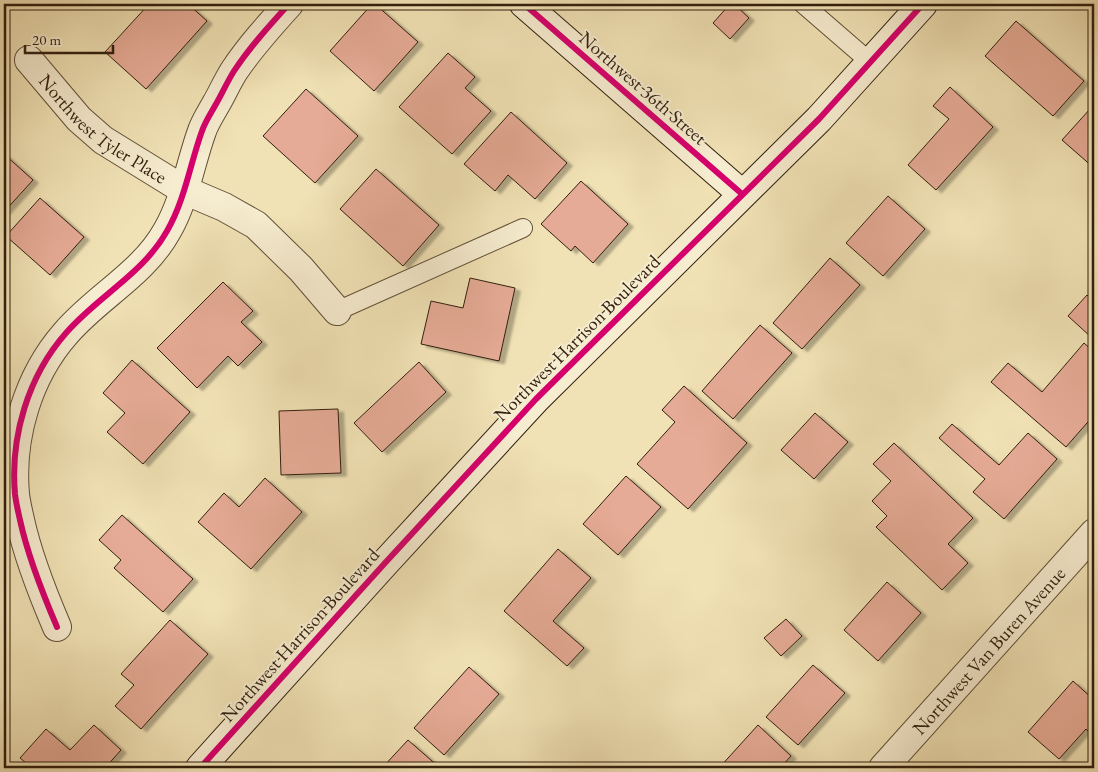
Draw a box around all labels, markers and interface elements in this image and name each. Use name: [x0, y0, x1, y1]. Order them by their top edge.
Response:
scale bar: [25, 22, 112, 54]
street label: Northwest 36th Street: [574, 26, 712, 150]
text: 20 m: [32, 30, 61, 49]
street label: Northwest Tyler Place: [33, 68, 172, 189]
street label: Northwest Harrison Boulevard: [488, 249, 666, 427]
street label: Northwest Harrison Boulevard: [215, 542, 385, 727]
street label: Northwest Van Buren Avenue: [907, 561, 1071, 740]

